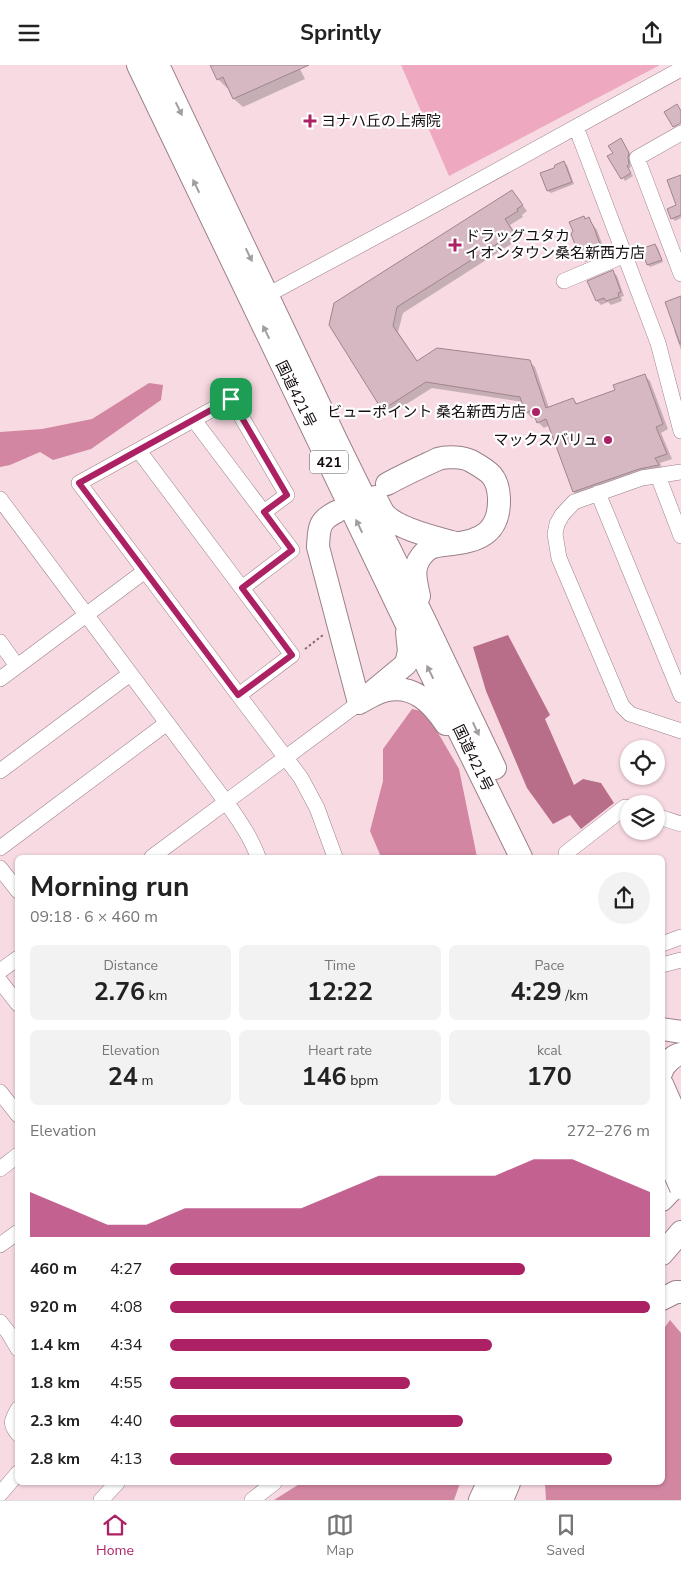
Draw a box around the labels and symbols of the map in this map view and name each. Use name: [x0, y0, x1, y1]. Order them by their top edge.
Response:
one-way arrow: [175, 102, 183, 116]
place label: ヨナハ丘の上病院: [321, 111, 441, 131]
marker: ヨナハ丘の上病院: [303, 114, 317, 128]
one-way arrow: [191, 179, 199, 193]
place label: ドラッグユタカ イオンタウン桑名新西方店: [465, 226, 645, 263]
marker: ドラッグユタカ イオンタウン桑名新西方店: [449, 239, 461, 251]
one-way arrow: [245, 248, 254, 263]
one-way arrow: [262, 325, 270, 340]
street label: 国道421号: [271, 357, 321, 431]
pin: [210, 378, 252, 420]
place label: ビューポイント 桑名新西方店: [327, 402, 526, 422]
marker: ビューポイント 桑名新西方店: [530, 406, 542, 418]
place label: マックスバリュ: [493, 430, 598, 450]
marker: マックスバリュ: [602, 434, 614, 446]
road number: 421: [310, 451, 348, 473]
one-way arrow: [355, 519, 363, 533]
one-way arrow: [426, 665, 434, 679]
street label: 国道421号: [448, 721, 498, 795]
one-way arrow: [472, 721, 480, 736]

